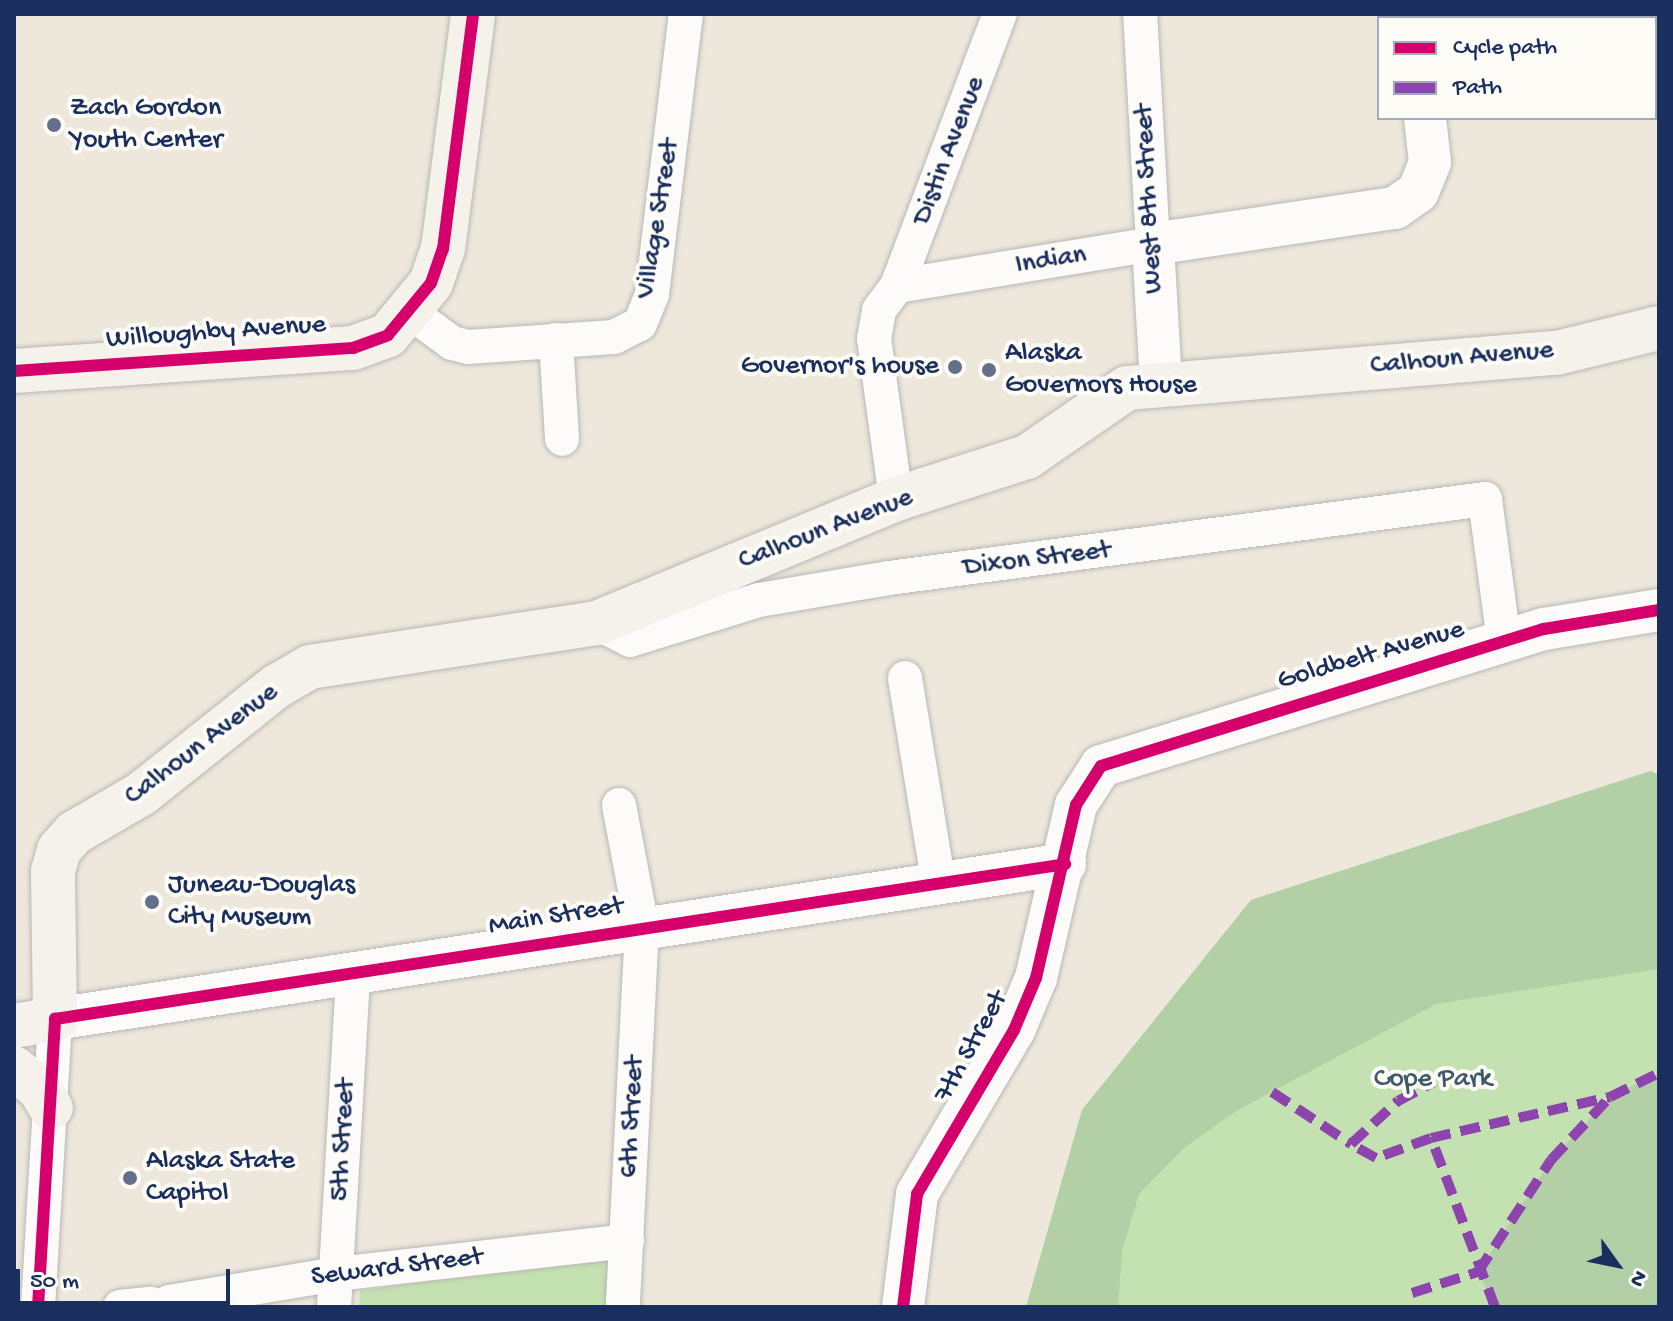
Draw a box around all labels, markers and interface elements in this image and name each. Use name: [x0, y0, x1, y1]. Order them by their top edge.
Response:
legend: [1377, 16, 1657, 120]
text: Cycle path: [1453, 34, 1557, 63]
street label: Distin Avenue: [906, 72, 994, 230]
text: Path: [1453, 74, 1502, 103]
place label: Zach Gordon Youth Center: [70, 92, 222, 158]
street label: West 8th Street: [1128, 103, 1172, 295]
marker: Zach Gordon Youth Center: [45, 116, 63, 134]
street label: Village Street: [630, 137, 688, 301]
street label: Indian: [1013, 239, 1089, 283]
street label: Willoughby Avenue: [105, 309, 327, 357]
street label: Calhoun Avenue: [1369, 334, 1555, 384]
place label: Alaska Governors House: [1005, 337, 1197, 403]
place label: Governor's house: [741, 350, 939, 384]
marker: Governor's house: [946, 358, 964, 376]
marker: Alaska Governors House: [980, 361, 998, 379]
street label: Calhoun Avenue: [734, 481, 918, 579]
street label: Dixon Street: [961, 534, 1113, 586]
street label: Goldbelt Avenue: [1274, 613, 1468, 699]
street label: Calhoun Avenue: [119, 676, 285, 814]
place label: Juneau-Douglas City Museum: [168, 869, 355, 935]
street label: Main Street: [486, 890, 626, 944]
marker: Juneau-Douglas City Museum: [143, 893, 161, 911]
street label: 7th Street: [928, 985, 1016, 1109]
street label: 6th Street: [613, 1055, 653, 1179]
park label: Cope Park: [1374, 1063, 1492, 1097]
street label: 5th Street: [324, 1078, 364, 1202]
place label: Alaska State Capitol: [146, 1145, 295, 1211]
marker: Alaska State Capitol: [121, 1169, 139, 1187]
north arrow: [1577, 1225, 1657, 1305]
street label: Seward Street: [309, 1241, 485, 1295]
scale bar: [20, 1253, 234, 1303]
text: N: [1622, 1265, 1652, 1291]
text: 50 m: [30, 1268, 79, 1297]

